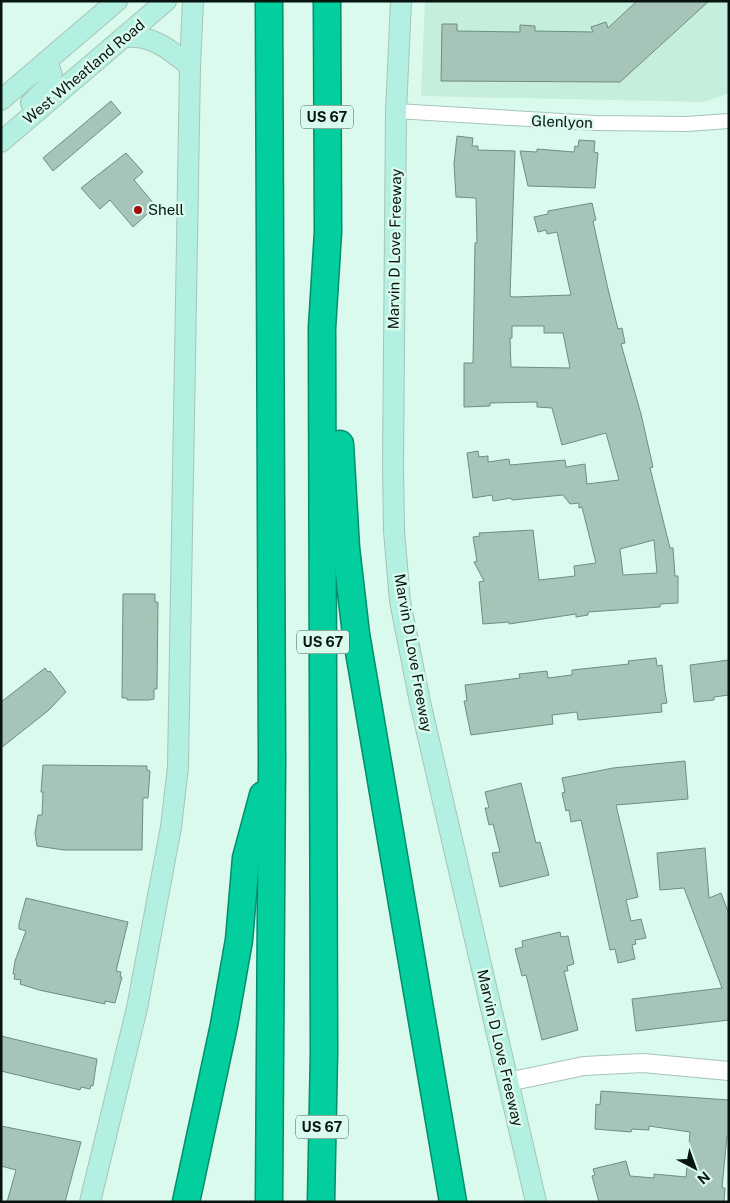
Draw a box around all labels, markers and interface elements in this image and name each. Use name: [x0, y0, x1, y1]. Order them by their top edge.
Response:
street label: West Wheatland Road: [19, 16, 148, 127]
road number: US 67: [301, 105, 353, 128]
street label: Glenlyon: [531, 112, 593, 131]
street label: Marvin D Love Freeway: [385, 169, 404, 329]
place label: Shell: [148, 201, 184, 218]
marker: Shell: [132, 204, 144, 216]
street label: Marvin D Love Freeway: [391, 572, 436, 733]
road number: US 67: [297, 630, 349, 654]
street label: Marvin D Love Freeway: [474, 968, 527, 1128]
road number: US 67: [296, 1116, 348, 1138]
north arrow: [670, 1143, 720, 1193]
text: N: [694, 1168, 713, 1187]

